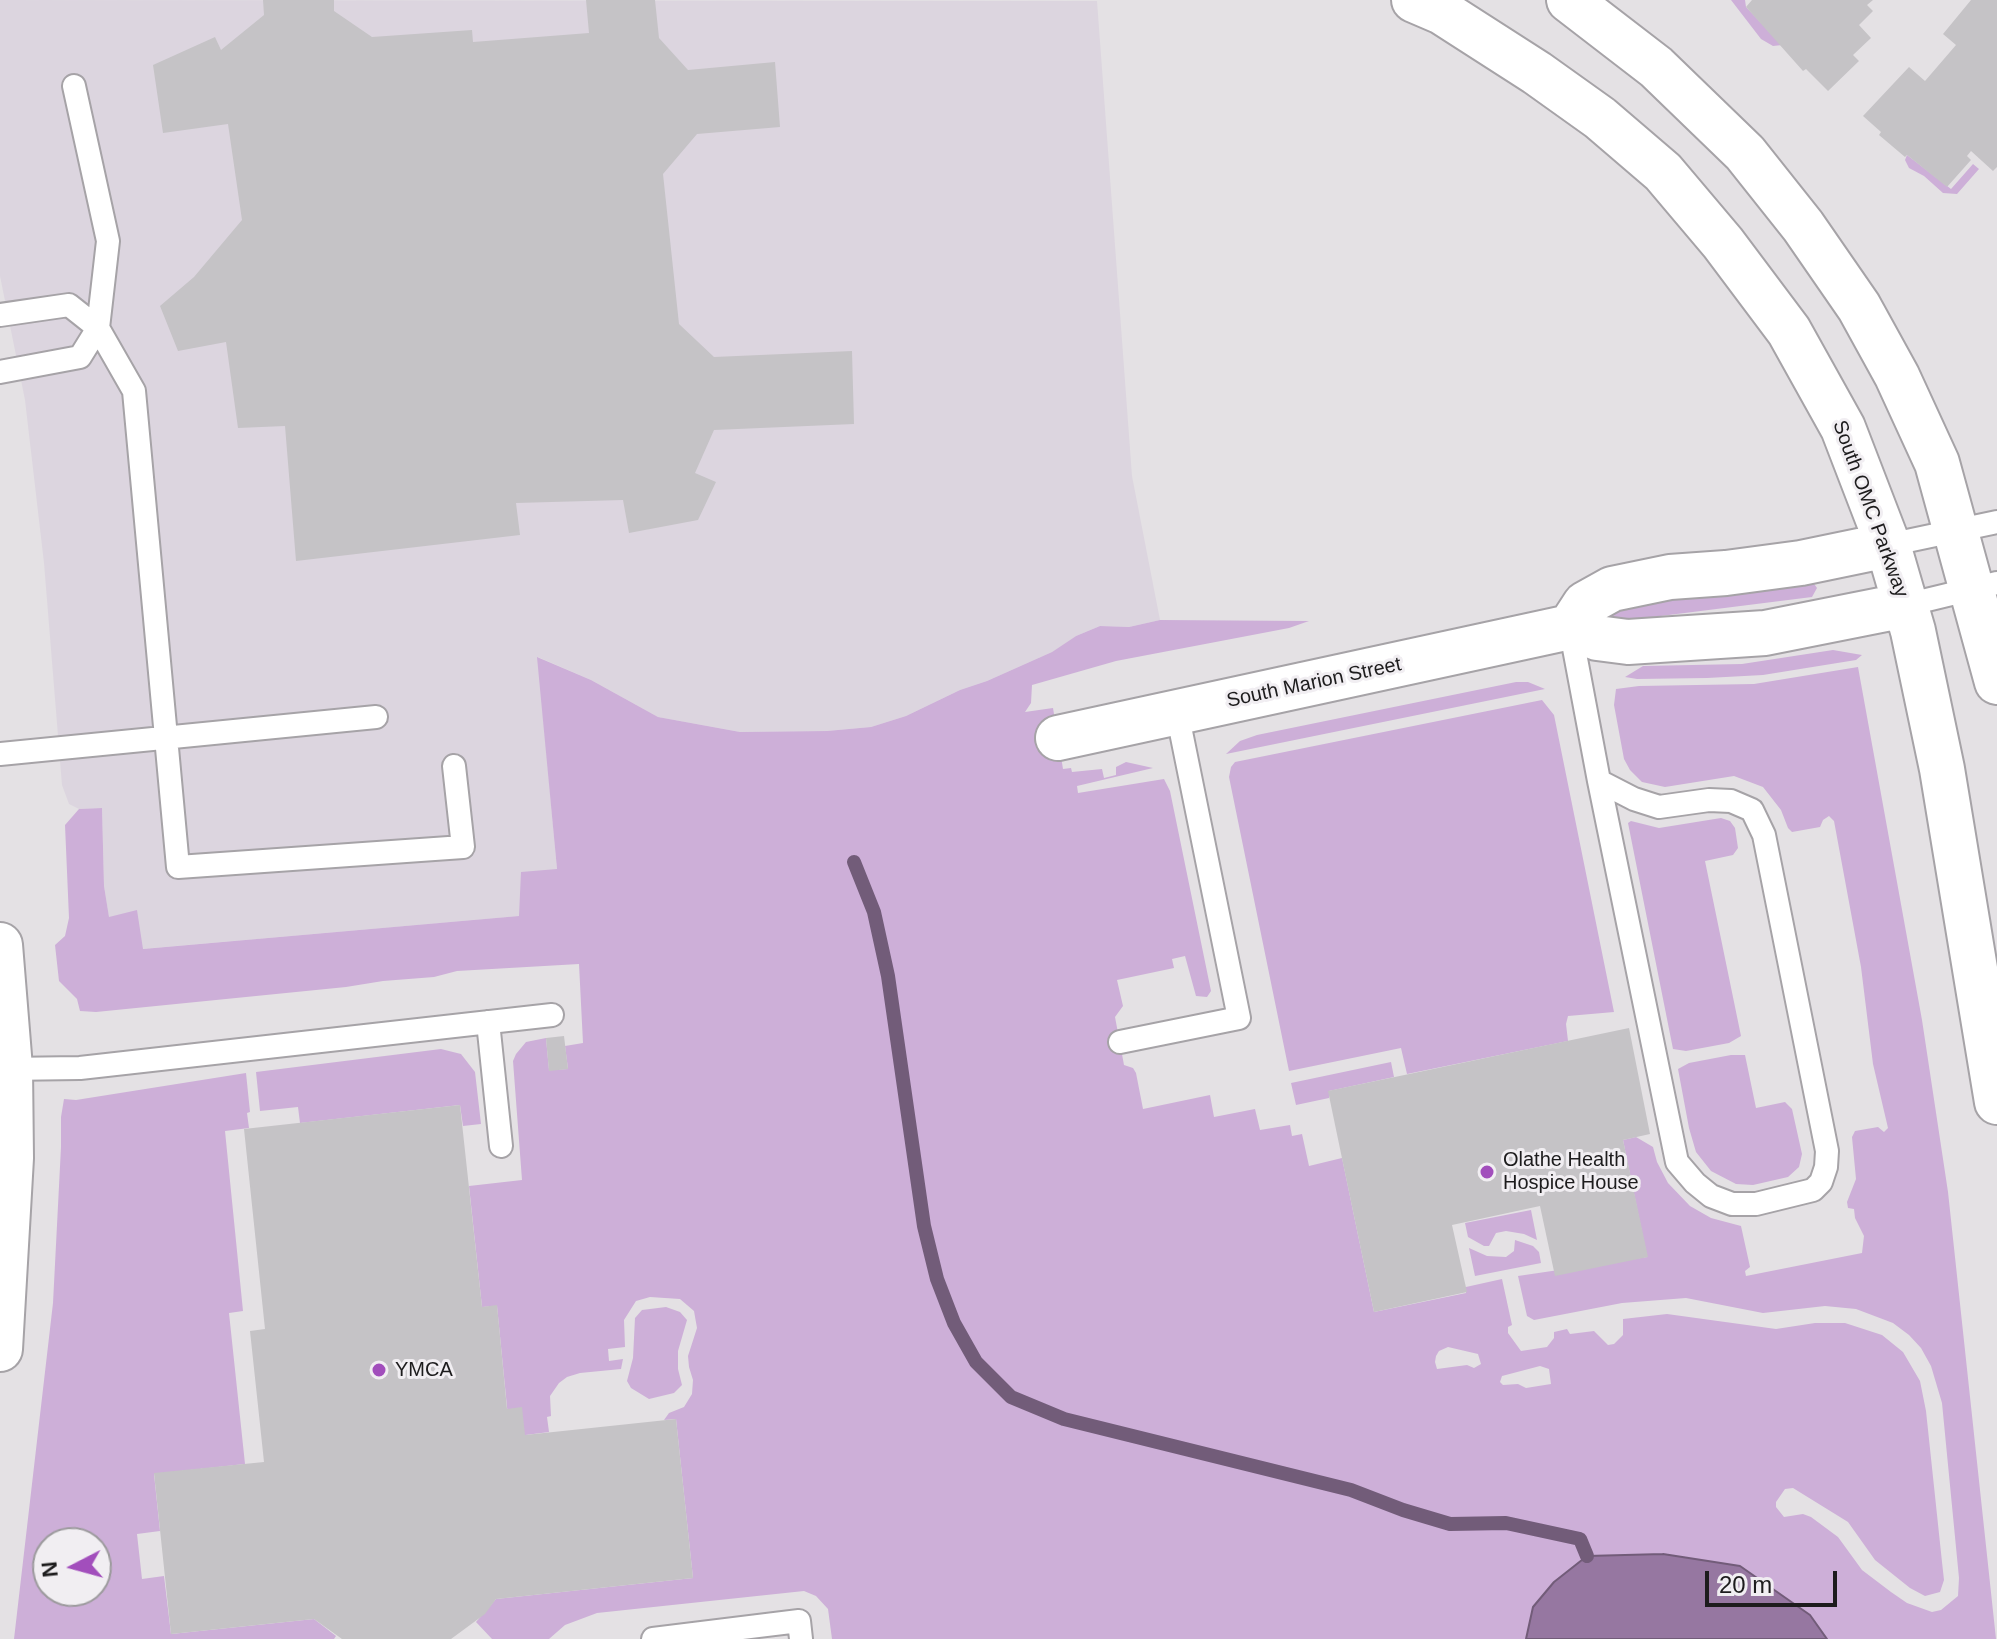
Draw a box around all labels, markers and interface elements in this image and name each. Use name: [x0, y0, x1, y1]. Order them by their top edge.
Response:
street label: South OMC Parkway: [1827, 417, 1913, 601]
street label: South Marion Street: [1225, 653, 1403, 713]
place label: Olathe Health Hospice House: [1503, 1148, 1639, 1195]
marker: Olathe Health Hospice House: [1478, 1163, 1496, 1181]
place label: YMCA: [395, 1358, 453, 1382]
marker: YMCA: [370, 1361, 388, 1379]
north arrow: [32, 1527, 112, 1607]
scale bar: [1709, 1555, 1841, 1605]
text: N: [36, 1560, 63, 1579]
text: 20 m: [1719, 1571, 1772, 1598]

